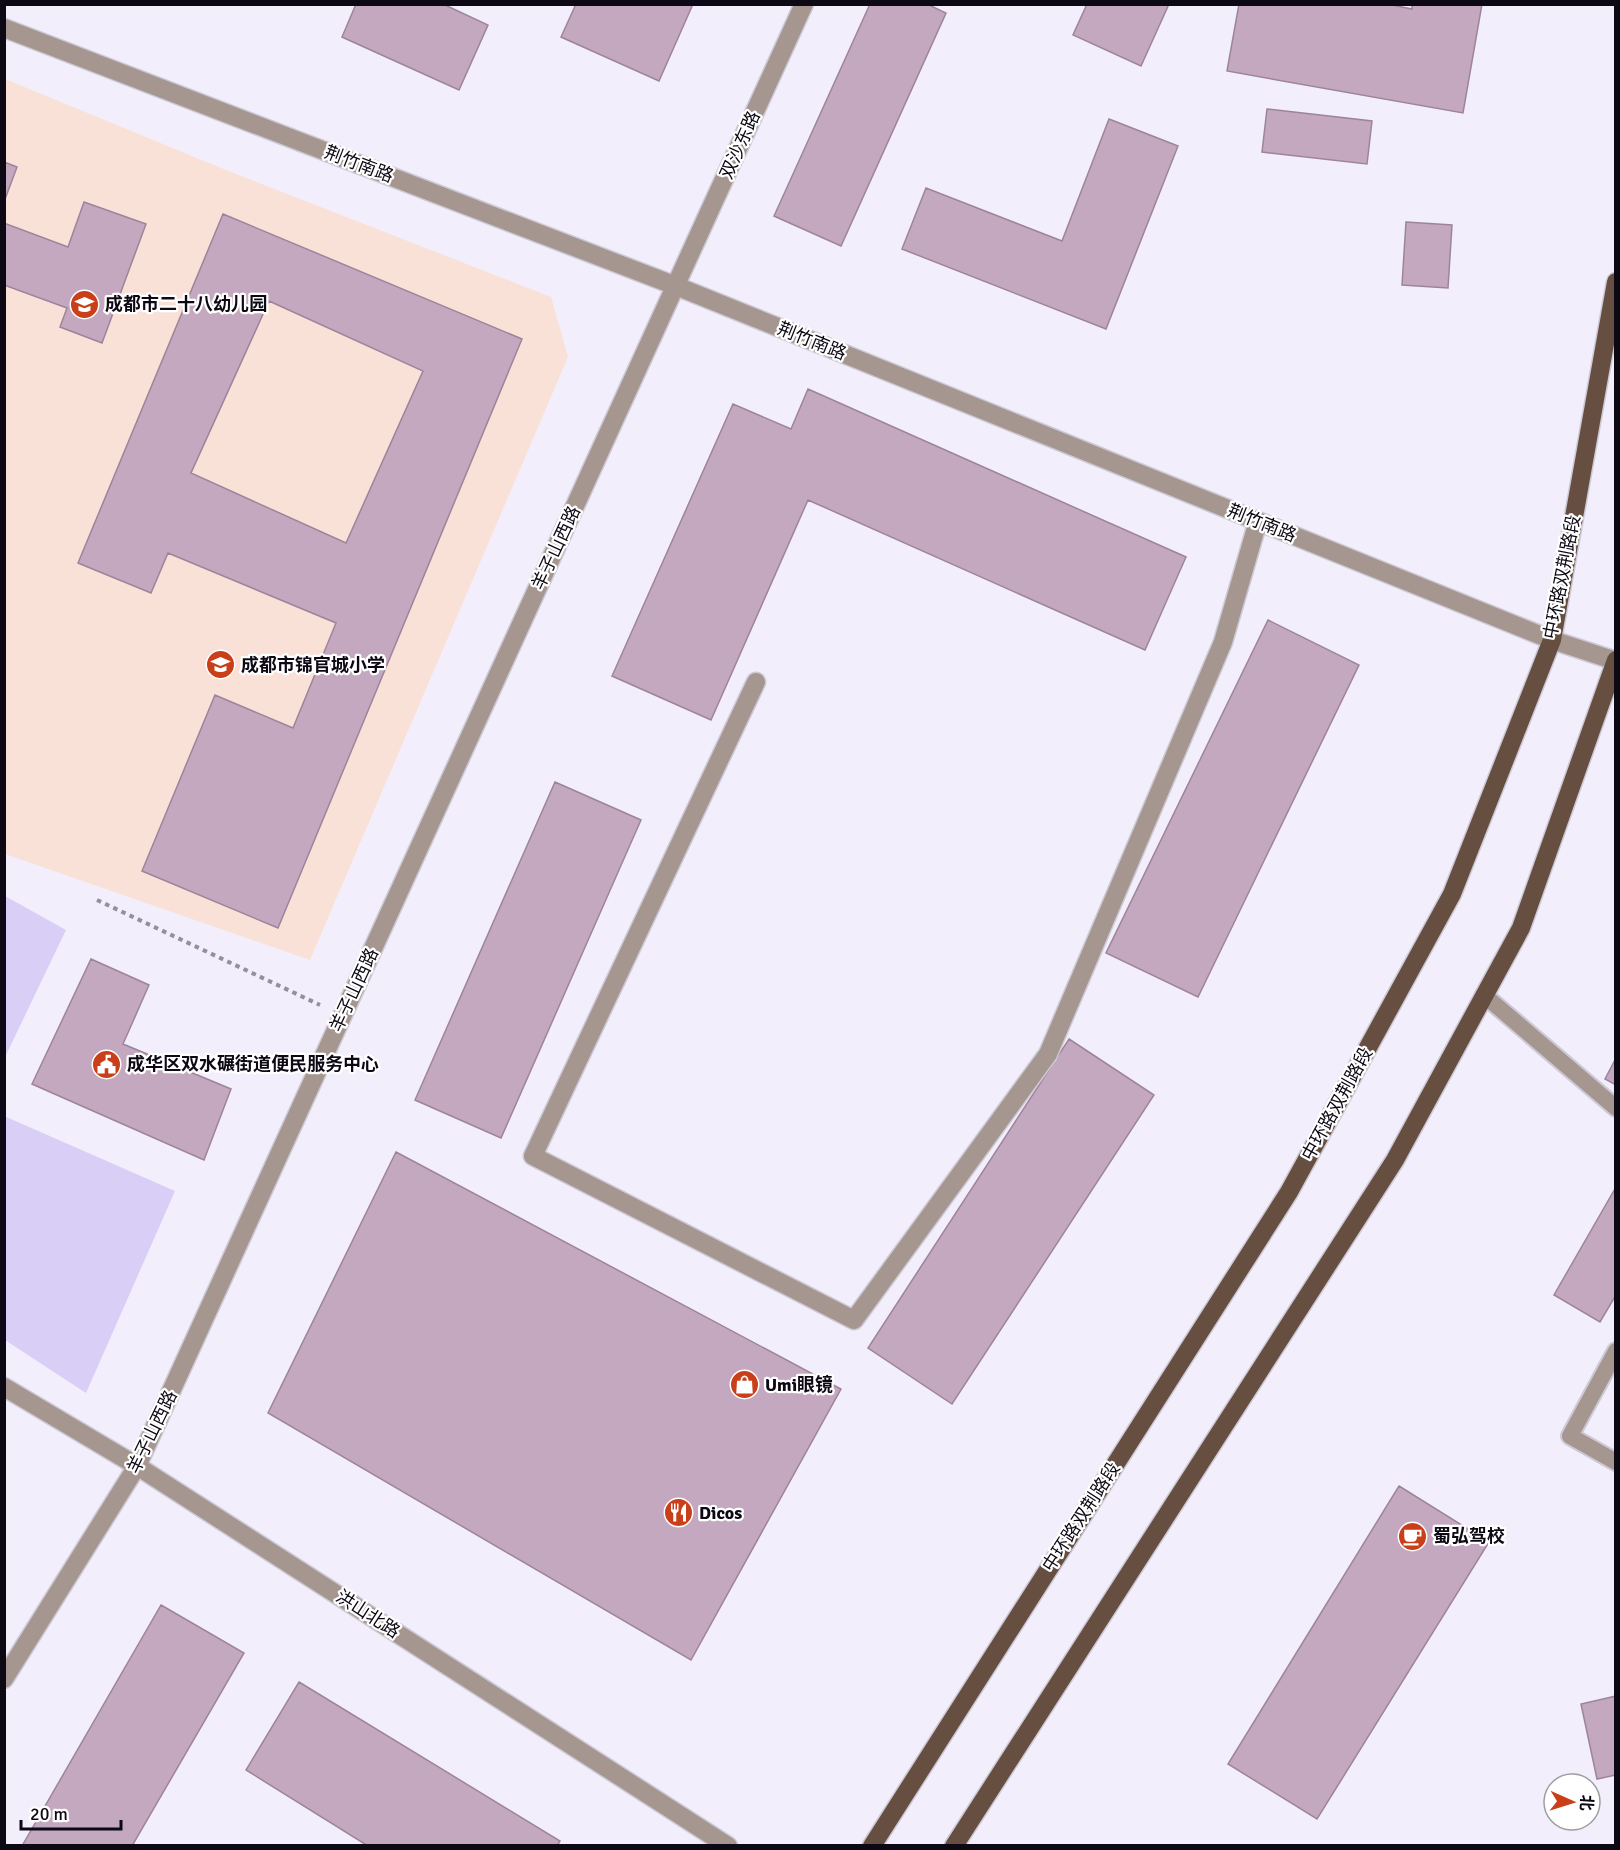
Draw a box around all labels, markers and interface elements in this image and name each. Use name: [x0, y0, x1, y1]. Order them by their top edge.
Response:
street label: 双沙东路: [715, 108, 765, 182]
street label: 荆竹南路: [321, 141, 397, 187]
school or university icon: 成都市二十八幼儿园: [68, 288, 100, 320]
place label: 成都市二十八幼儿园: [105, 293, 267, 315]
street label: 荆竹南路: [775, 317, 849, 365]
street label: 荆竹南路: [1225, 499, 1299, 547]
street label: 羊子山西路: [527, 503, 585, 593]
street label: 中环路双荆路段: [1539, 513, 1585, 641]
school or university icon: 成都市锦官城小学: [204, 649, 236, 681]
place label: 成都市锦官城小学: [241, 654, 385, 676]
street label: 羊子山西路: [325, 945, 383, 1035]
street label: 中环路双荆路段: [1297, 1044, 1377, 1164]
public building icon: 成华区双水碾街道便民服务中心: [90, 1048, 122, 1080]
place label: 成华区双水碾街道便民服务中心: [127, 1053, 379, 1075]
shop icon: Umi眼镜: [728, 1369, 760, 1401]
place label: Umi眼镜: [765, 1374, 833, 1396]
street label: 羊子山西路: [122, 1387, 182, 1477]
street label: 中环路双荆路段: [1037, 1458, 1125, 1576]
restaurant icon: Dicos: [662, 1497, 694, 1529]
place label: Dicos: [699, 1502, 742, 1524]
cafe icon: 蜀弘驾校: [1396, 1520, 1428, 1552]
place label: 蜀弘驾校: [1433, 1525, 1505, 1547]
street label: 洪山北路: [332, 1585, 404, 1643]
north arrow: [1542, 1772, 1602, 1832]
scale bar: [21, 1793, 122, 1831]
text: 北: [1576, 1794, 1596, 1811]
text: 20 m: [30, 1803, 68, 1825]

